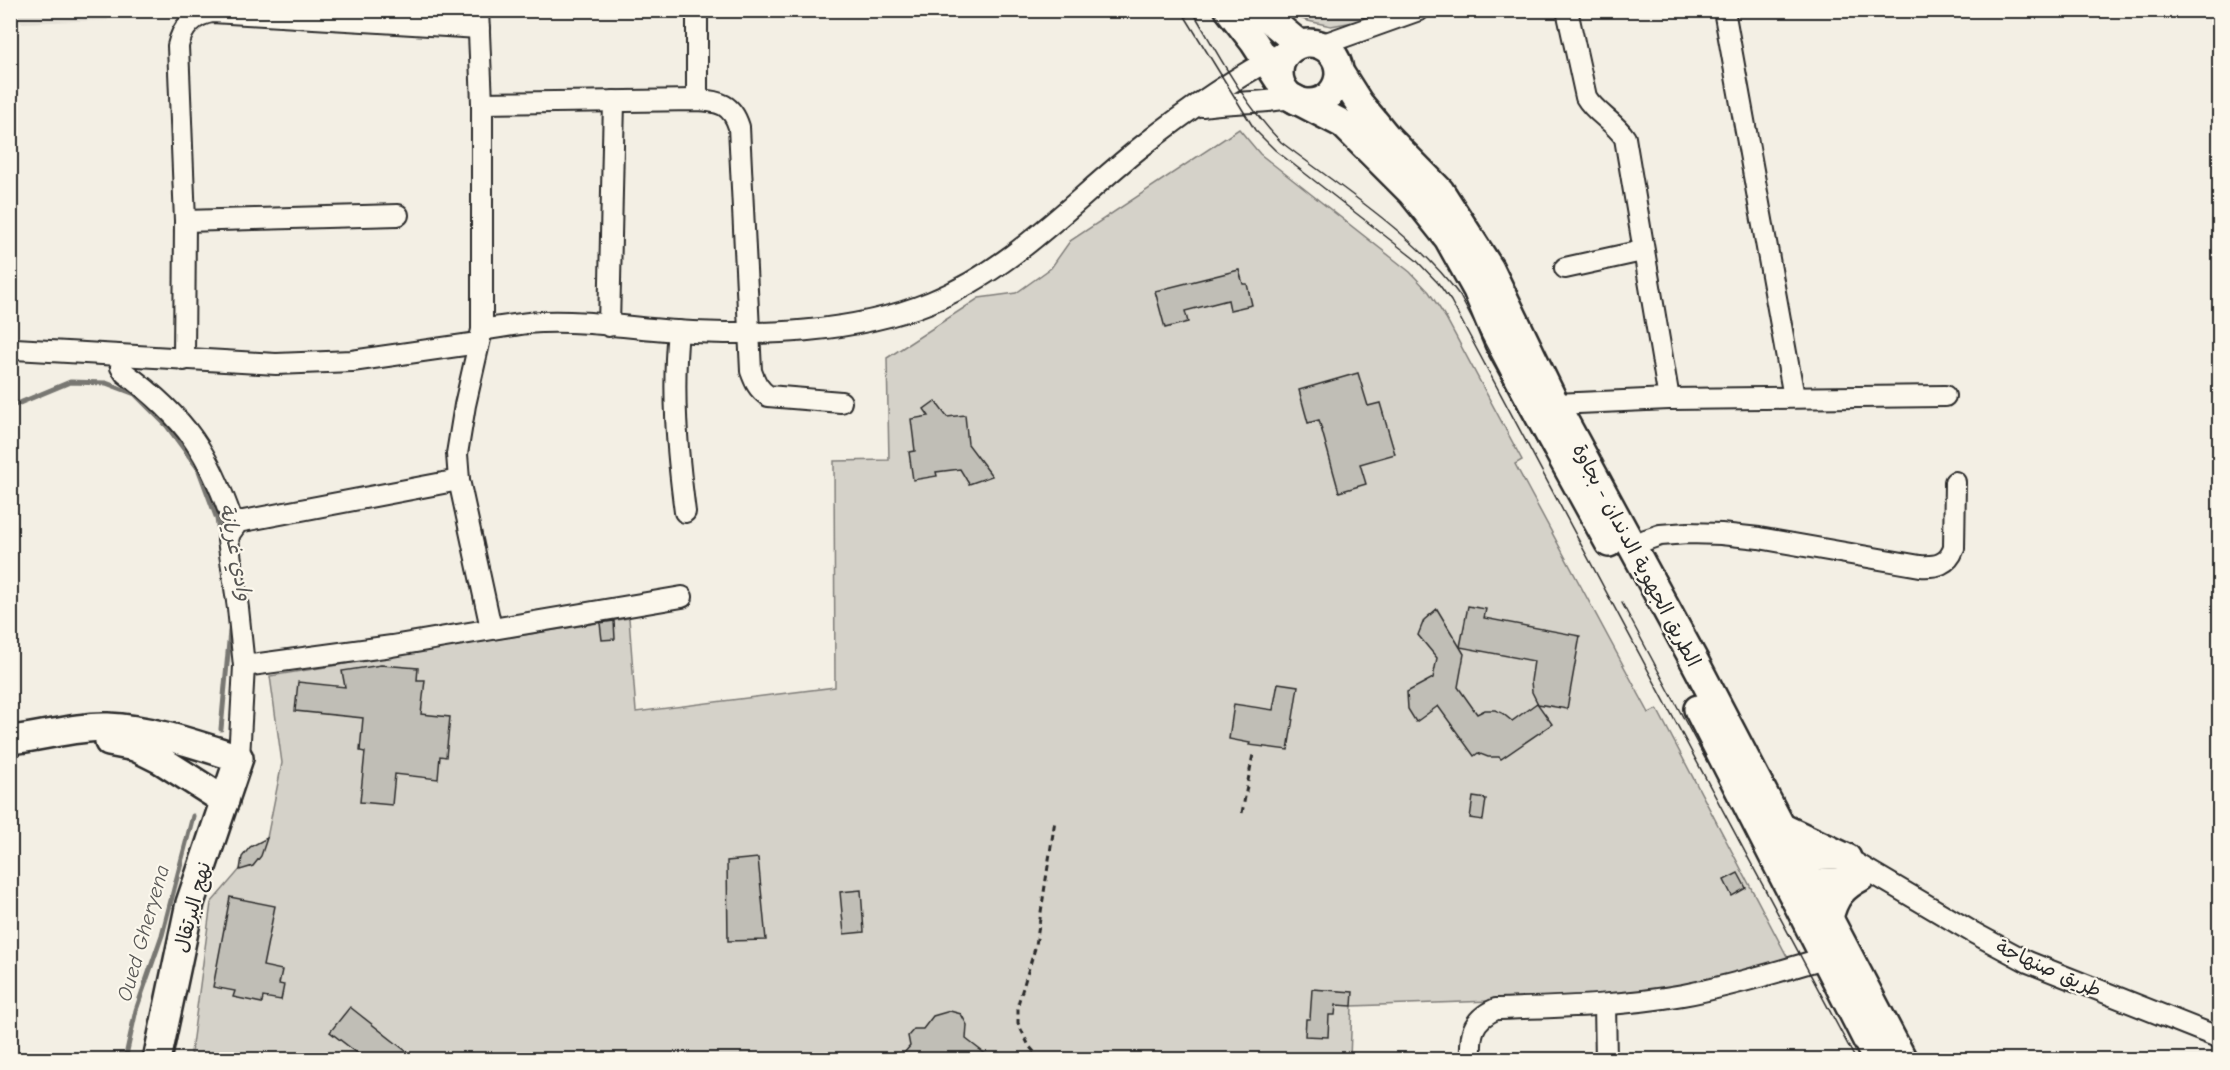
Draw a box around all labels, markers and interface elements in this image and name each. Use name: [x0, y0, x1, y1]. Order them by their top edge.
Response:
street label: الطريق الجهوية الدندان - بجاوة: [1567, 440, 1705, 671]
water label: وادي غريانة: [212, 501, 257, 603]
street label: نهج البرتقال: [169, 859, 218, 956]
water label: Oued Gheryena: [112, 862, 174, 1004]
street label: طريق صنهاجة: [1993, 935, 2105, 1002]

